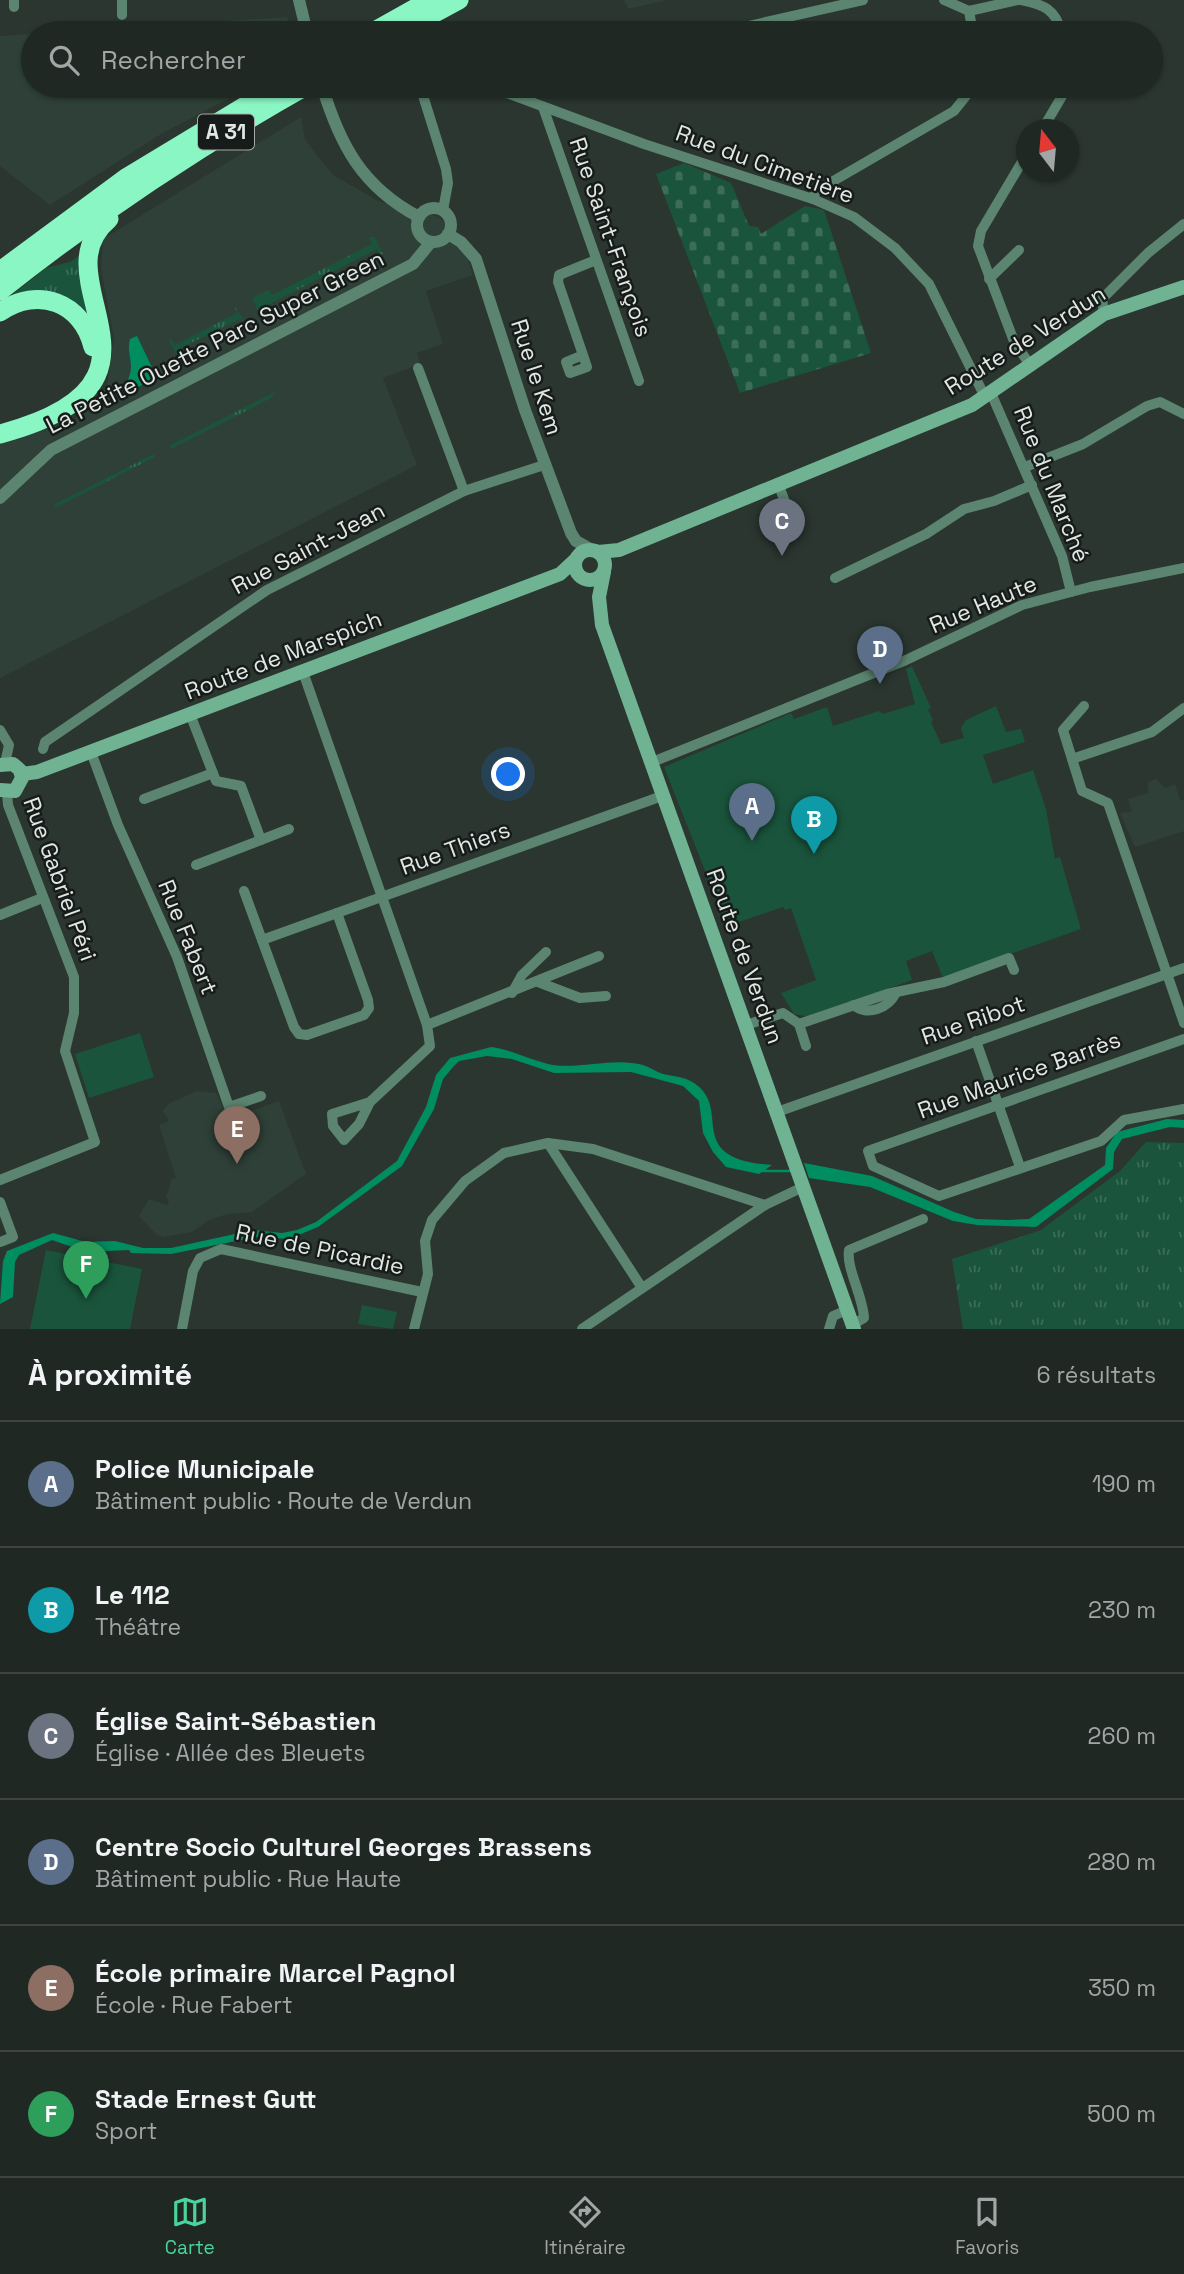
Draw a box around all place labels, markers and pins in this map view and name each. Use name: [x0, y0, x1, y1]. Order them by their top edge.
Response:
pin: C: [759, 498, 805, 556]
pin: D: [857, 626, 903, 684]
pin: A: [729, 783, 775, 841]
pin: B: [791, 796, 837, 854]
pin: E: [214, 1106, 260, 1164]
pin: F: [63, 1241, 109, 1299]

